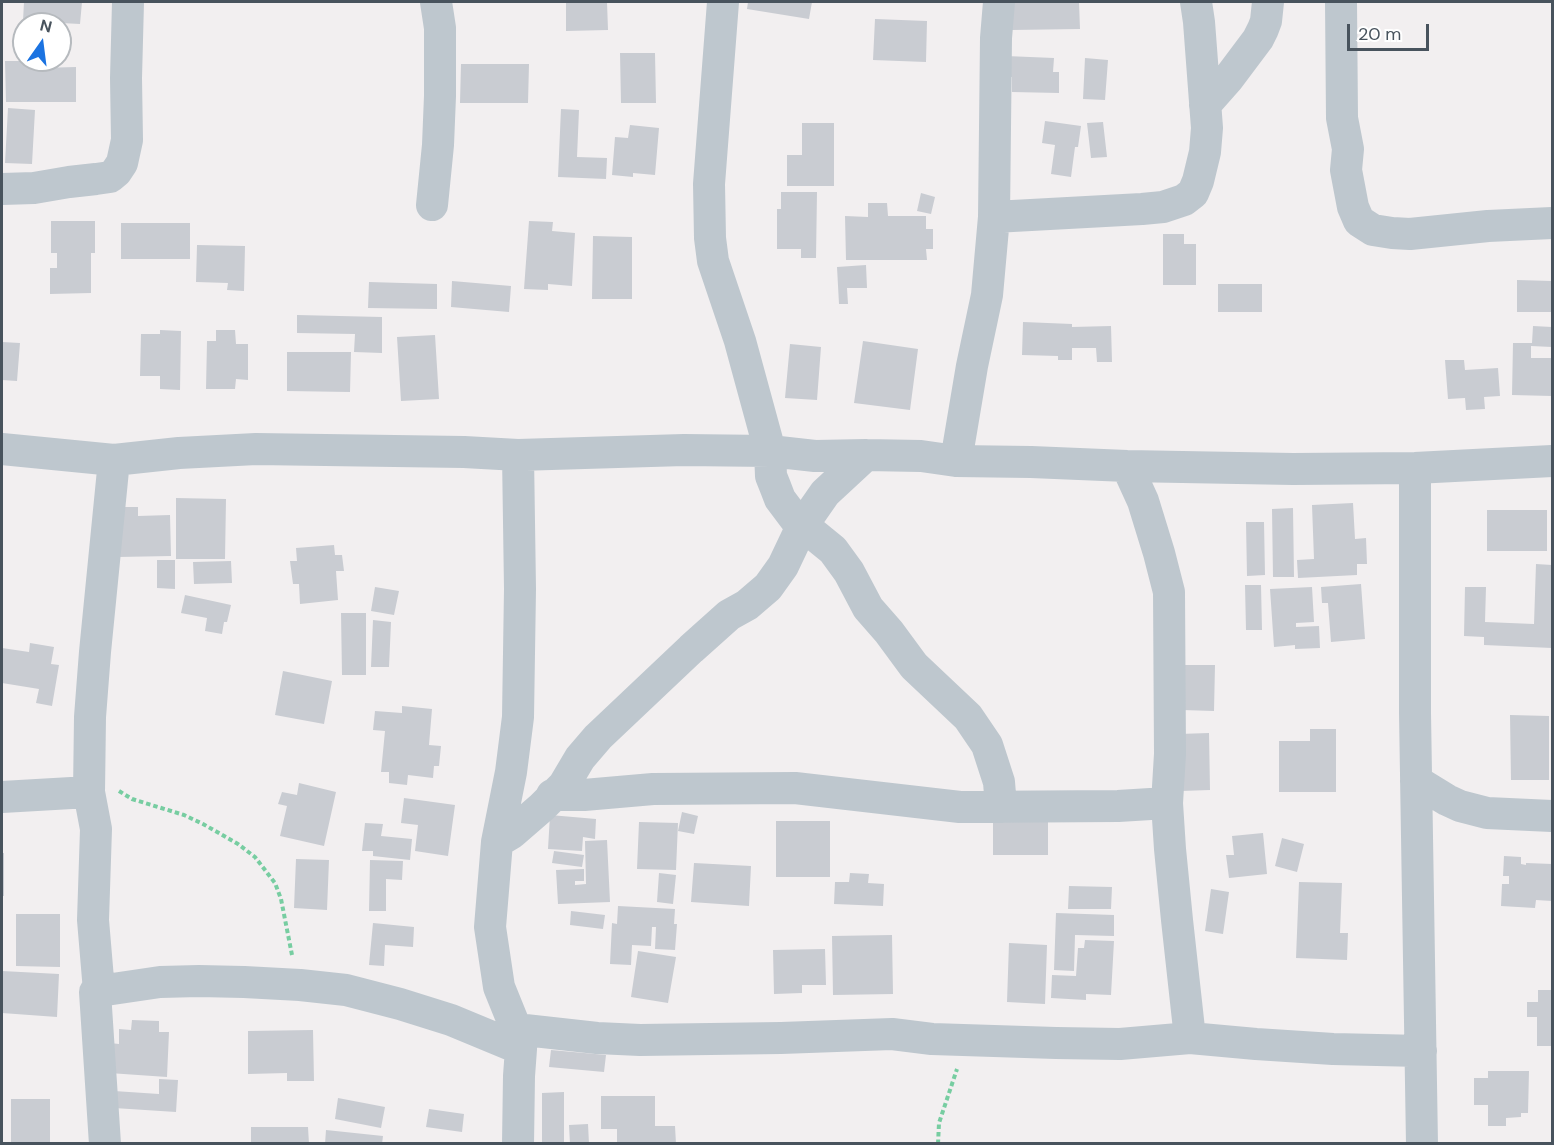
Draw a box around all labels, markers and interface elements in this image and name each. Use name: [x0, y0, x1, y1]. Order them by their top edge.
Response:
north arrow: [12, 12, 72, 72]
scale bar: [1350, 12, 1432, 50]
text: N: [38, 14, 54, 38]
text: 20 m: [1358, 22, 1401, 46]

